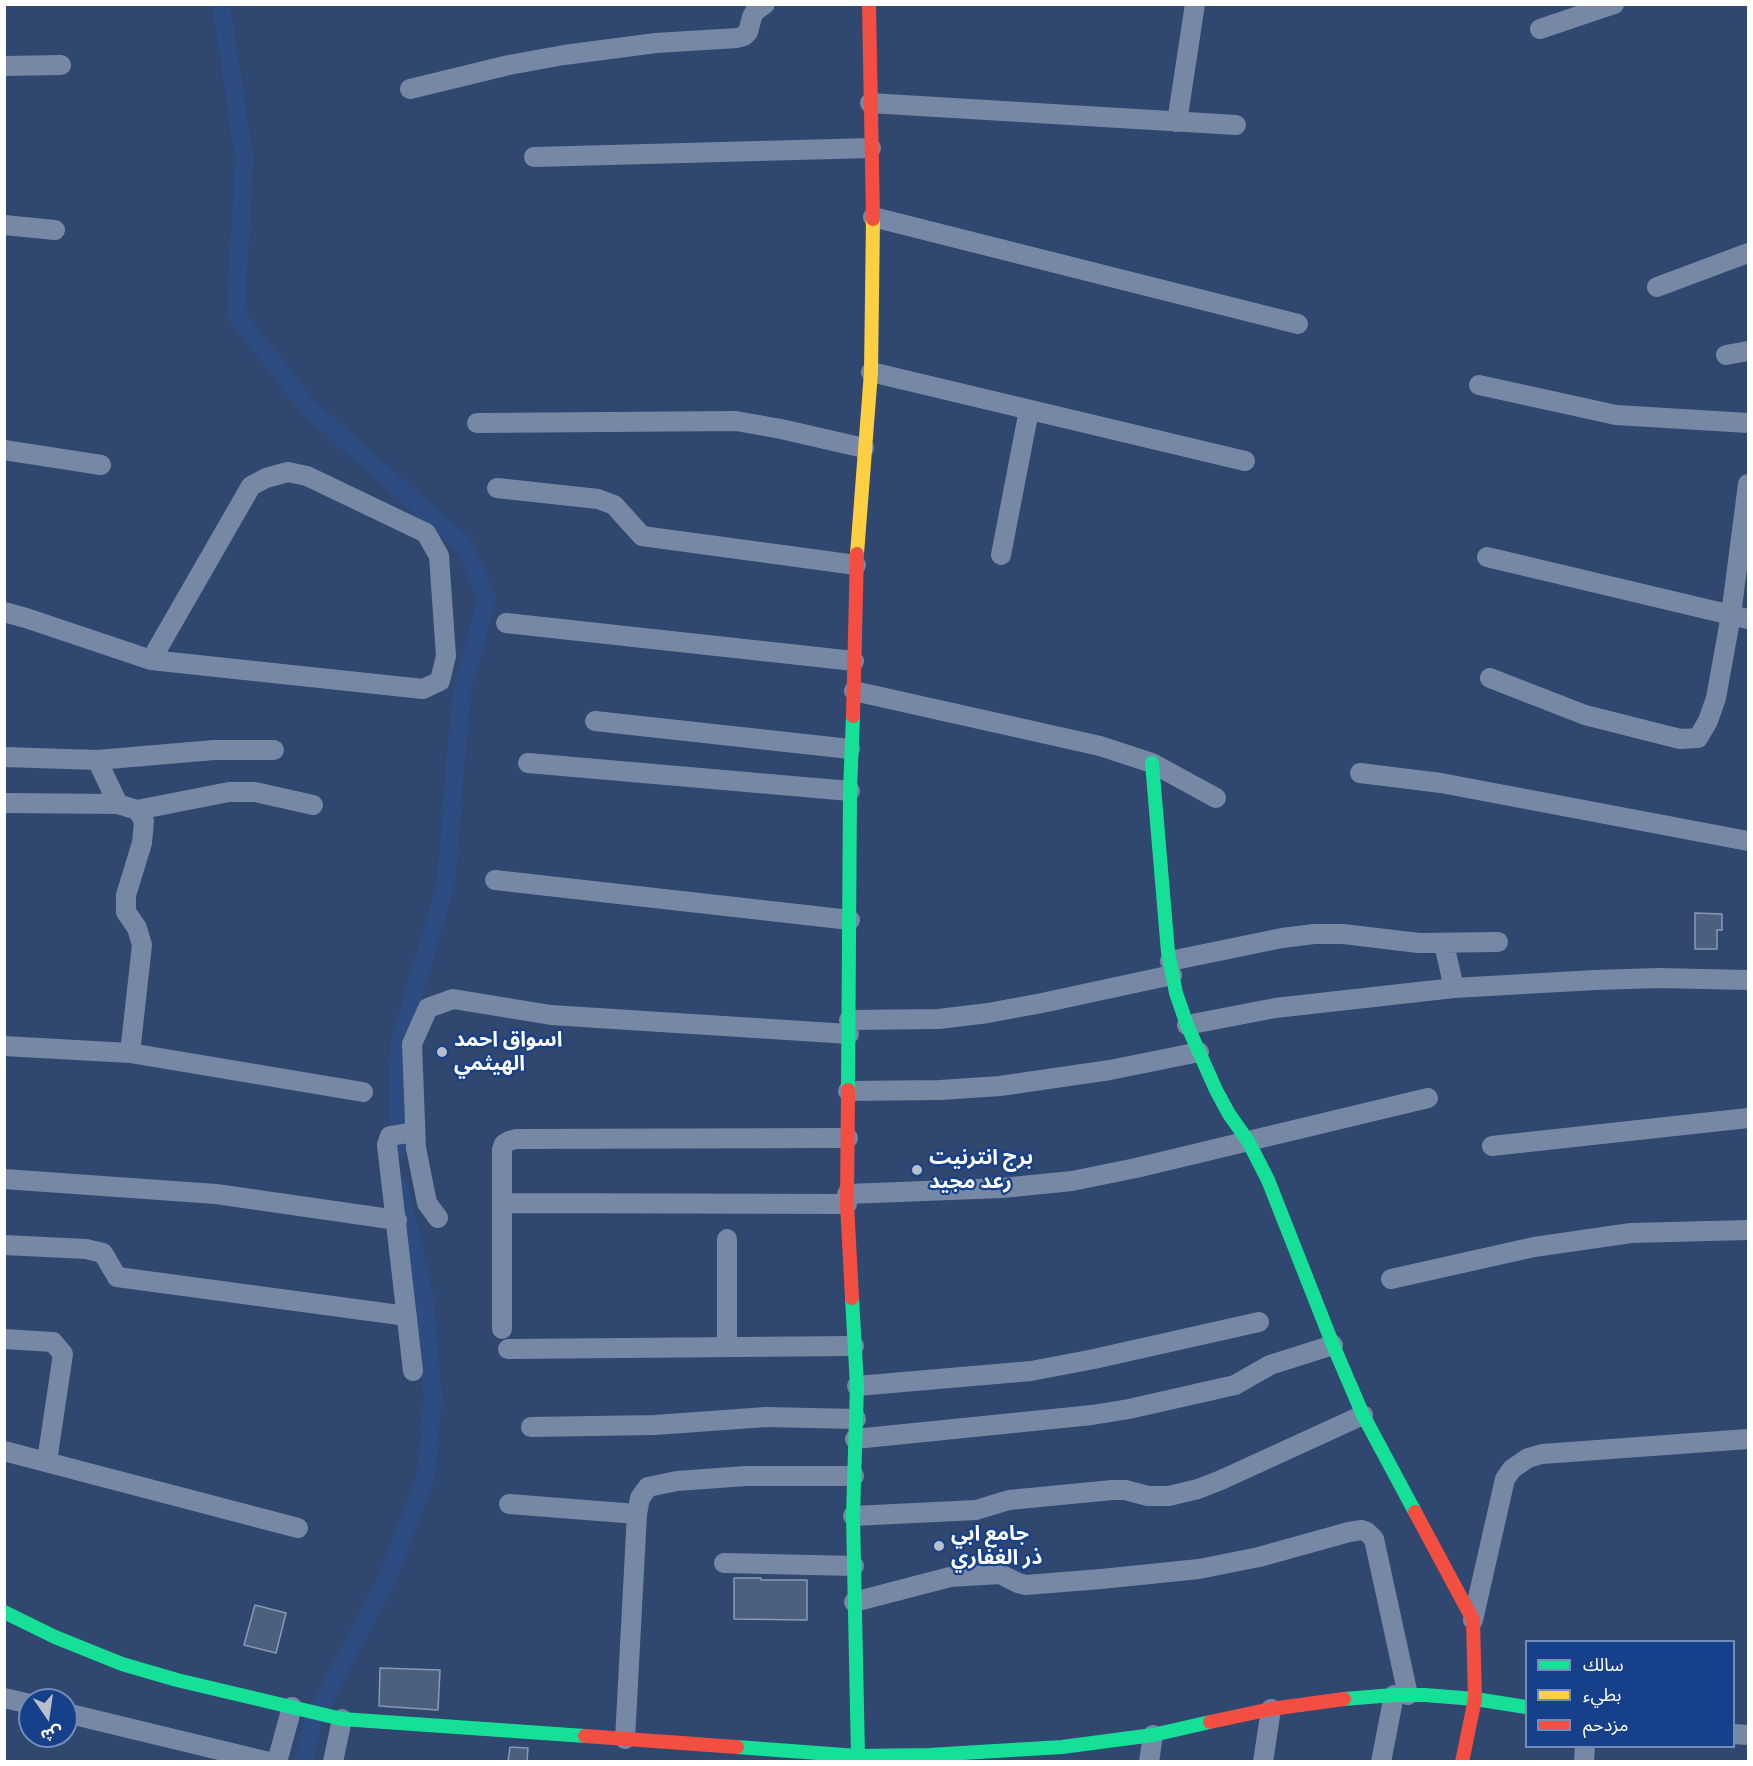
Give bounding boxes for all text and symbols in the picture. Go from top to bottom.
place label: اسواق احمد الهيثمي [454,1027,563,1077]
marker: اسواق احمد الهيثمي [435,1045,449,1059]
place label: برج انترنيت رعد مجيد [929,1145,1033,1195]
marker: برج انترنيت رعد مجيد [910,1163,924,1177]
place label: جامع ابي ذر الغفاري [951,1521,1042,1571]
marker: جامع ابي ذر الغفاري [932,1539,946,1553]
legend [1525,1640,1735,1748]
text: سالك [1583,1654,1624,1676]
text: بطيء [1583,1684,1621,1706]
north arrow [18,1688,78,1748]
text: مزدحم [1583,1714,1628,1736]
text: ش [39,1721,65,1746]

